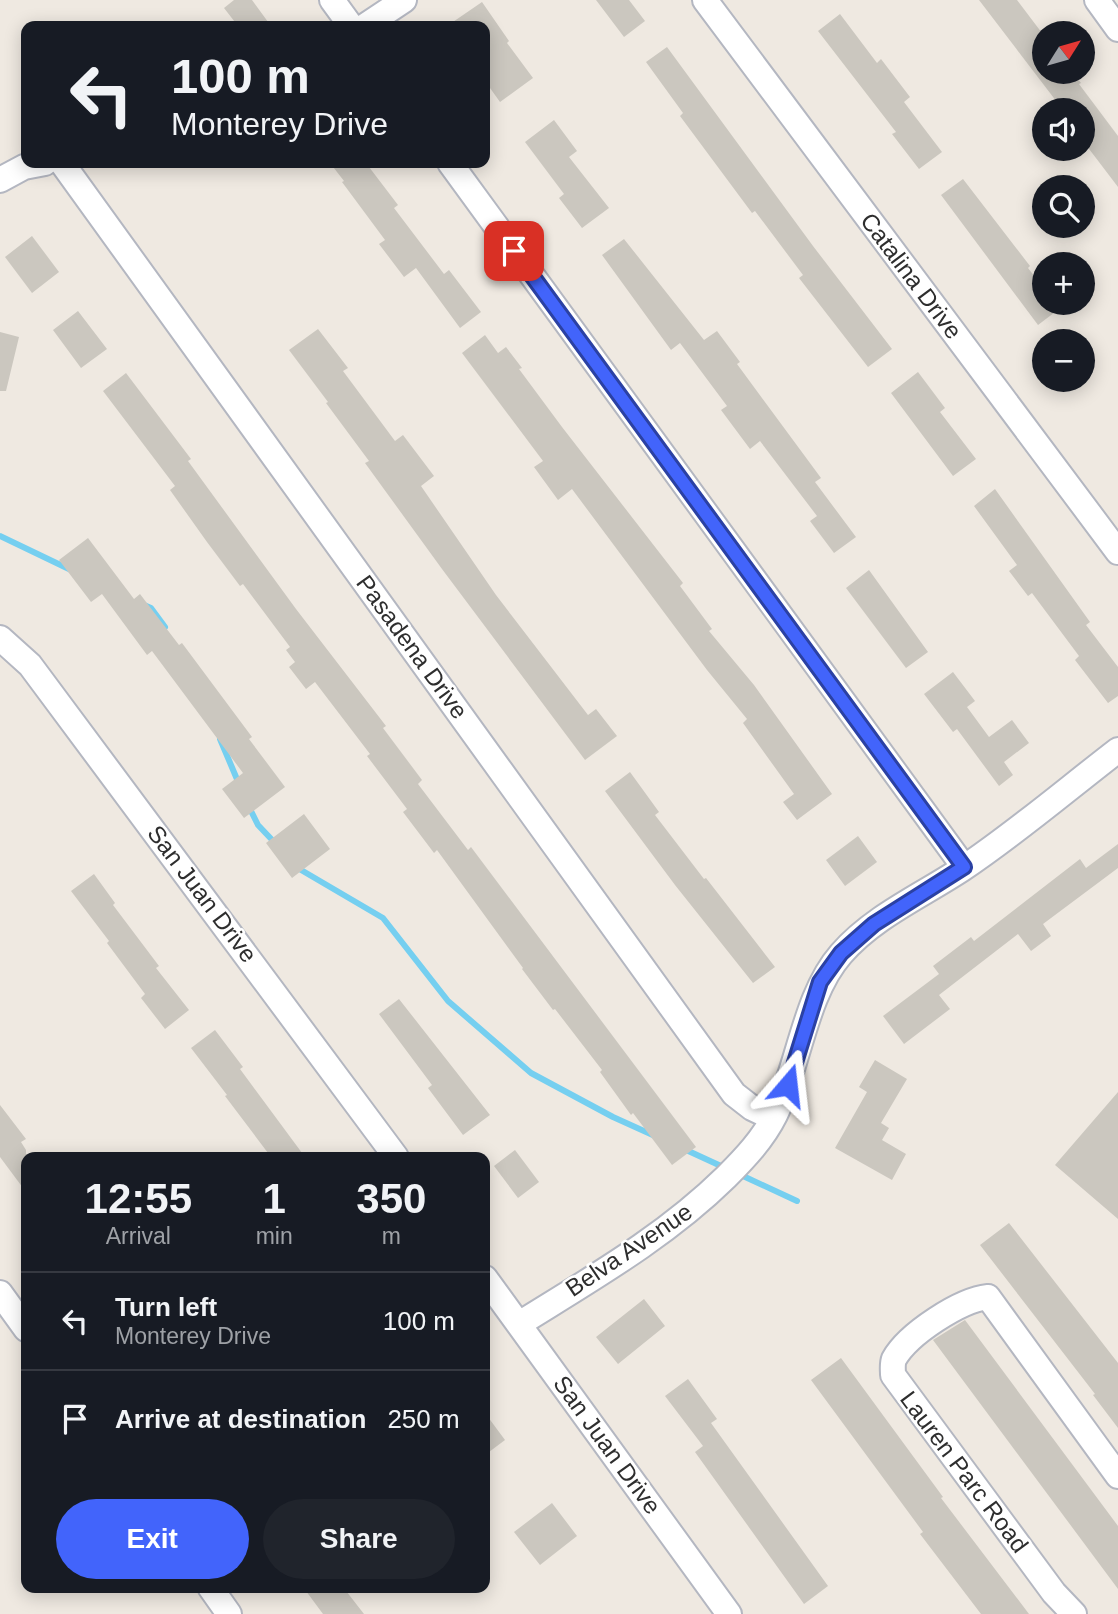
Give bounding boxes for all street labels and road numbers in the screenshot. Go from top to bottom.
street label: Catalina Drive [855,207,968,344]
street label: Pasadena Drive [351,570,474,724]
street label: San Juan Drive [142,820,263,967]
street label: Belva Avenue [561,1197,697,1302]
street label: San Juan Drive [548,1370,667,1519]
street label: Lauren Parc Road [895,1386,1034,1558]

